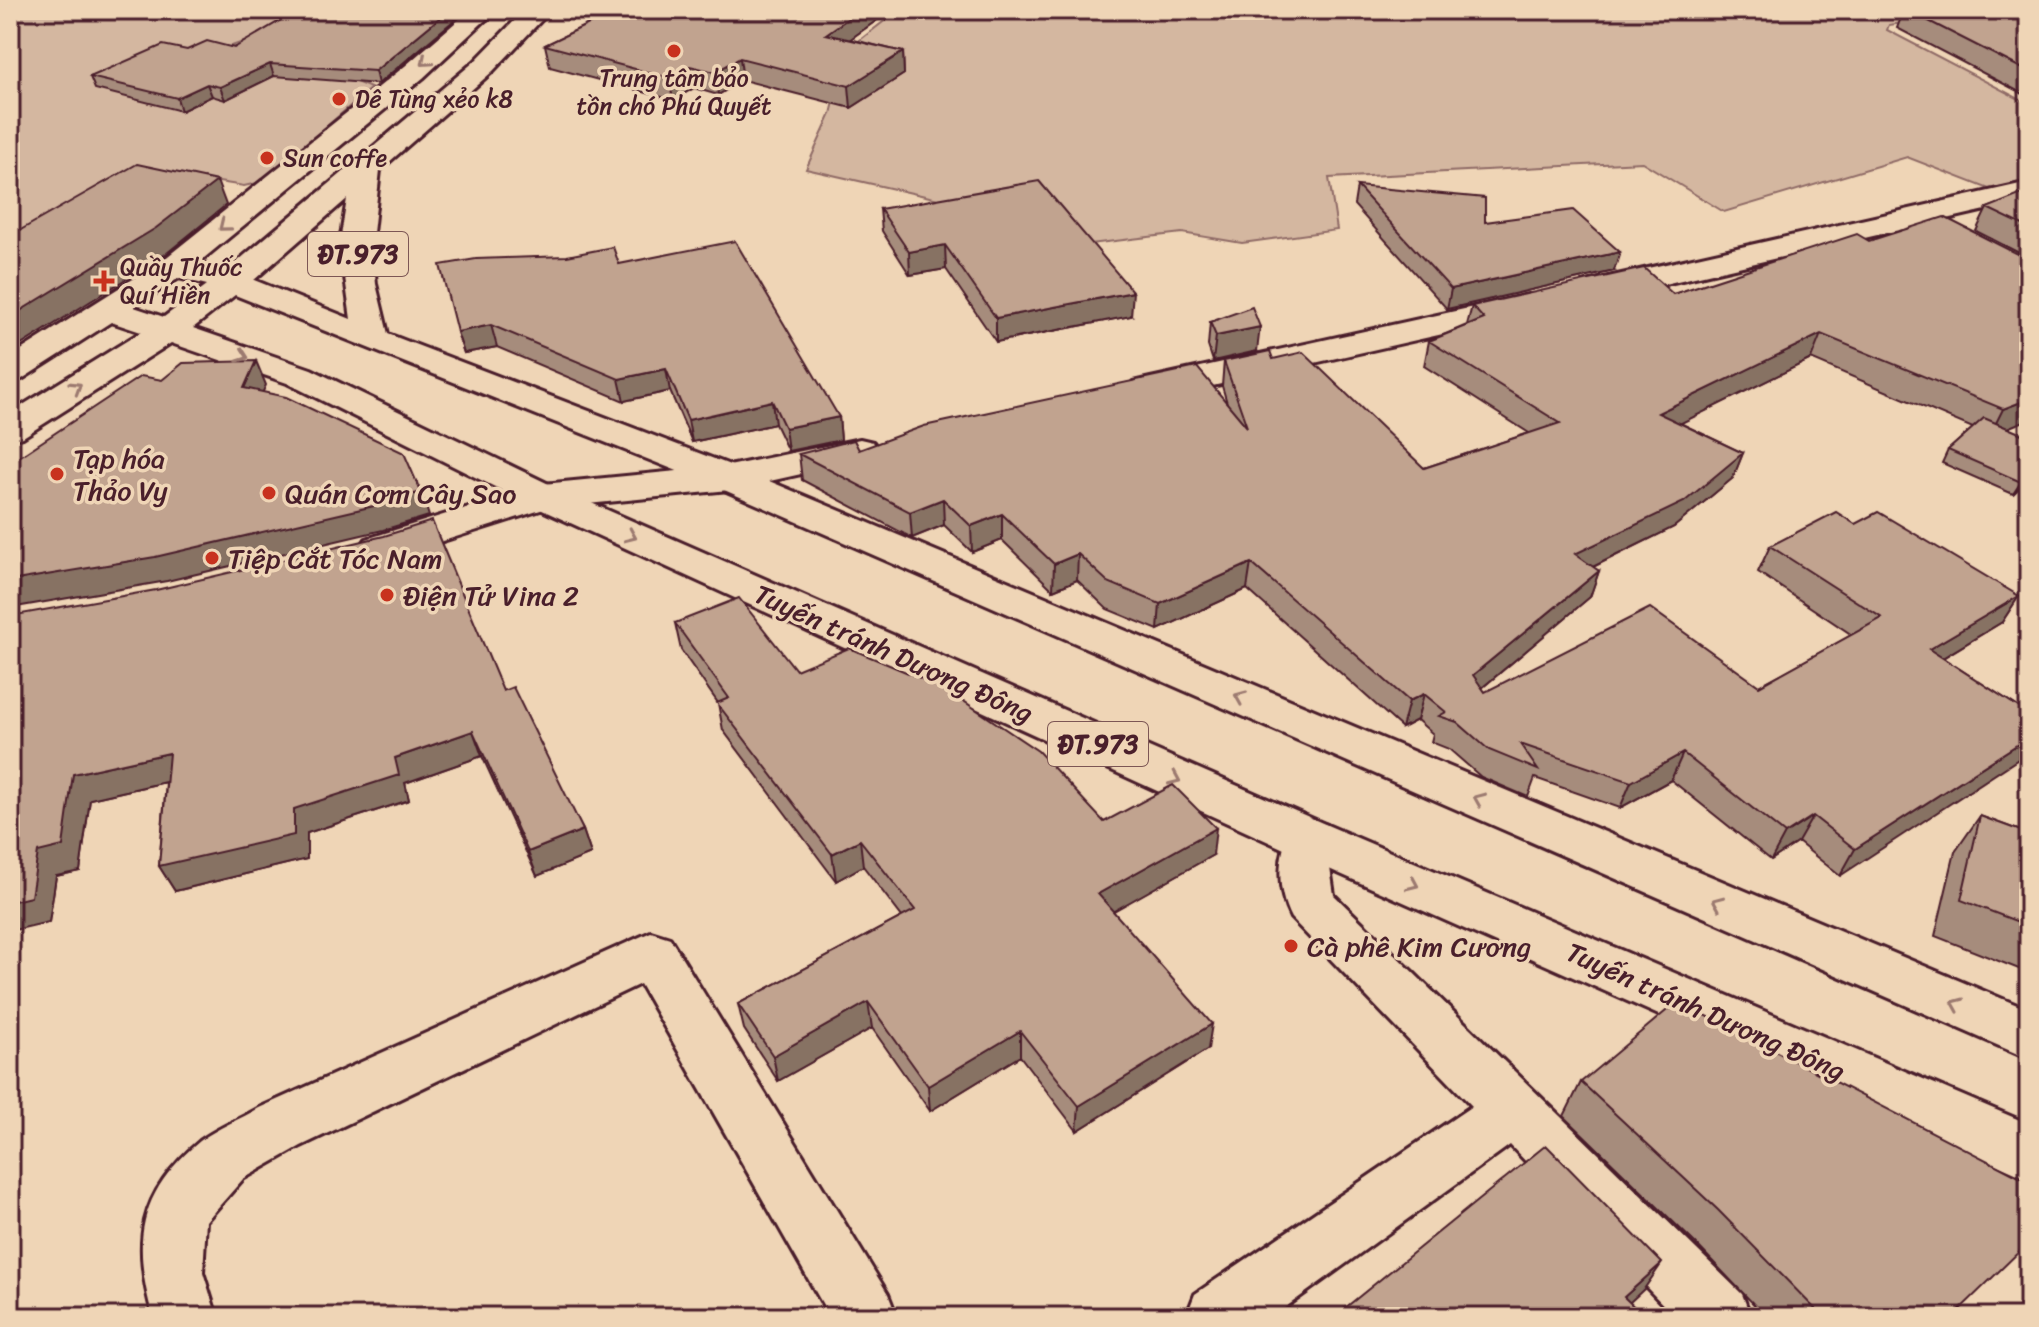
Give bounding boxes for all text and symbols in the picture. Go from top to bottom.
marker: Trung tâm bảo tồn chó Phú Quyết [665,42,683,60]
one-way arrow [420,52,435,66]
place label: Trung tâm bảo tồn chó Phú Quyết [577,57,771,127]
place label: Dê Tùng xẻo k8 [355,78,513,120]
marker: Dê Tùng xẻo k8 [330,90,348,108]
place label: Sun coffe [283,137,388,179]
marker: Sun coffe [258,149,276,167]
one-way arrow [219,216,234,231]
road number: ĐT.973 [308,232,408,276]
place label: Quầy Thuốc Quí Hiền [120,246,242,316]
marker: Quầy Thuốc Quí Hiền [95,272,113,290]
one-way arrow [235,346,249,363]
one-way arrow [67,382,82,397]
place label: Tạp hóa Thảo Vy [73,434,168,515]
marker: Tạp hóa Thảo Vy [48,465,66,483]
place label: Quán Cơm Cây Sao [285,469,517,518]
marker: Quán Cơm Cây Sao [260,484,278,502]
one-way arrow [623,526,637,542]
place label: Tiệp Cắt Tóc Nam [228,534,443,583]
marker: Tiệp Cắt Tóc Nam [203,549,221,567]
street label: Tuyến tránh Dương Đông [746,570,1042,737]
place label: Điện Tử Vina 2 [403,571,579,620]
marker: Điện Tử Vina 2 [378,586,396,604]
one-way arrow [1234,690,1249,706]
road number: ĐT.973 [1048,722,1148,766]
one-way arrow [1167,769,1182,785]
one-way arrow [1473,793,1487,809]
one-way arrow [1405,874,1419,890]
one-way arrow [1712,895,1726,911]
place label: Cà phê Kim Cương [1307,922,1531,971]
street label: Tuyến tránh Dương Đông [1558,928,1854,1095]
marker: Cà phê Kim Cương [1282,937,1300,955]
one-way arrow [1951,998,1965,1014]

